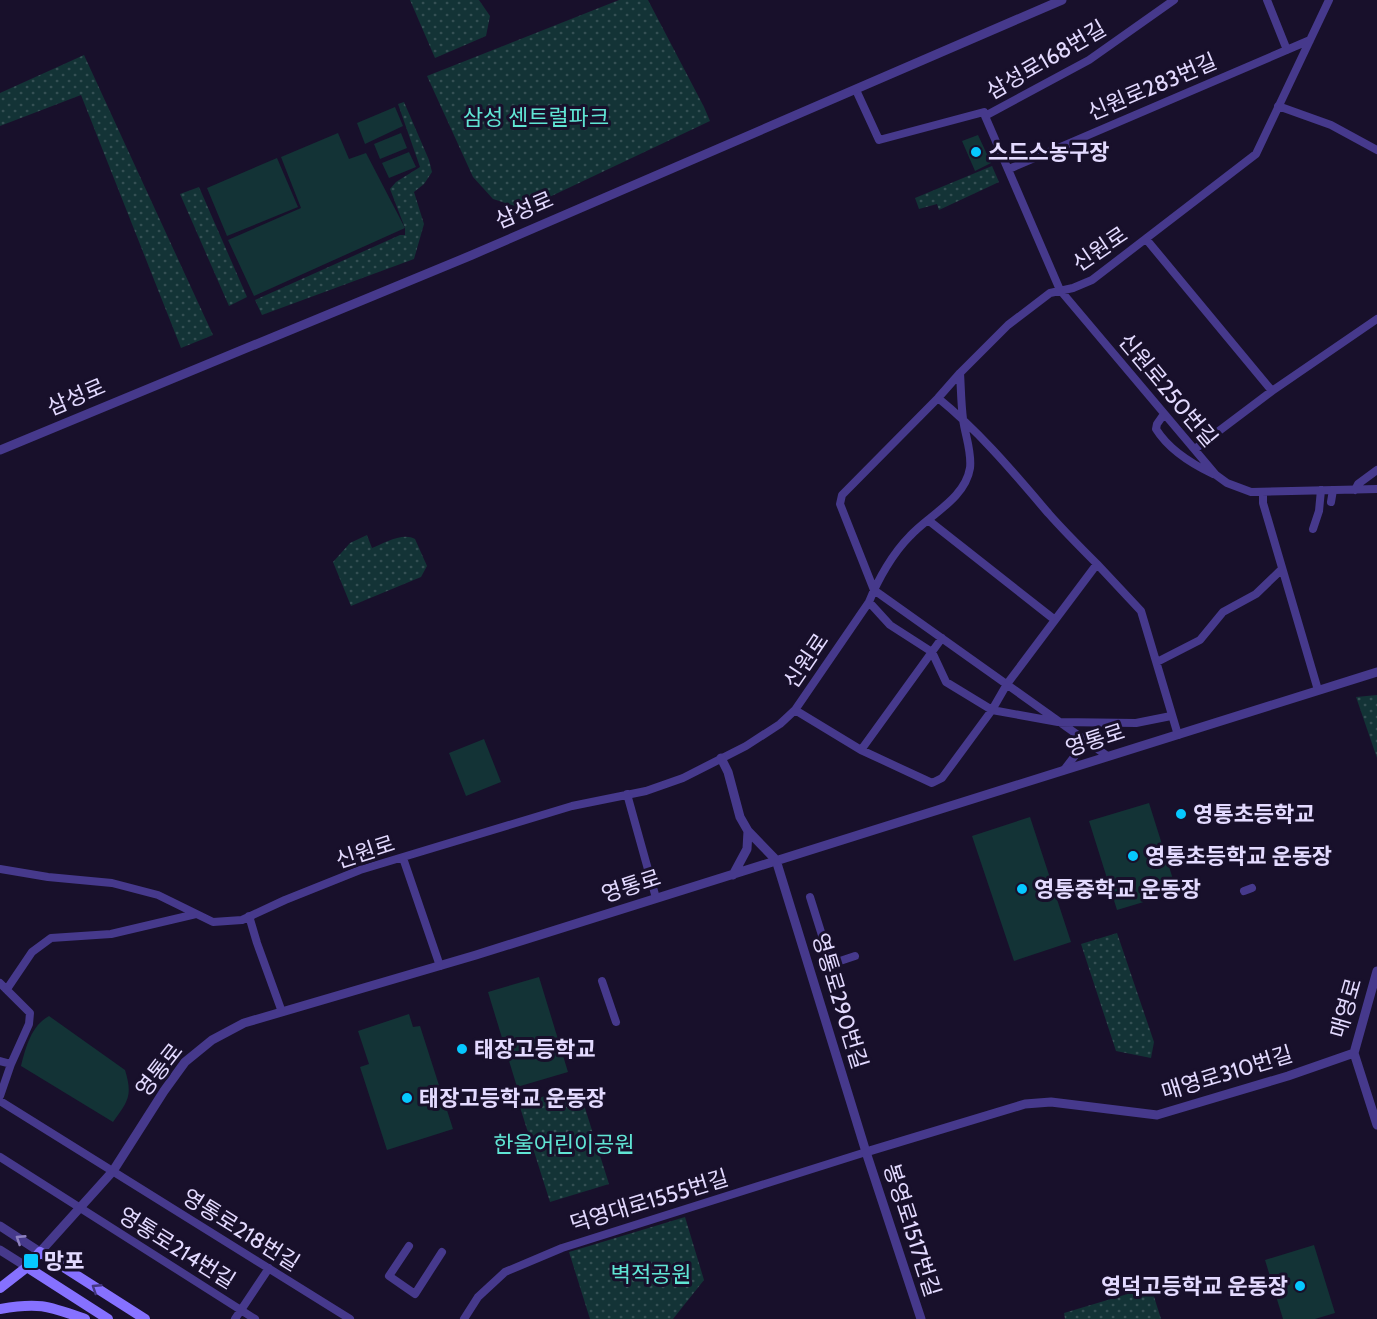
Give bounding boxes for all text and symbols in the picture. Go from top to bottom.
street label: 삼성로168번길 [981,15,1111,105]
street label: 신원로283번길 [1083,48,1221,126]
park label: 삼성 센트럴파크 [463,104,609,131]
place label: 스드스농구장 [988,139,1109,166]
marker: 스드스농구장 [969,145,983,159]
street label: 삼성로 [491,186,557,234]
street label: 신원로 [1067,221,1133,277]
street label: 신원로250번길 [1113,328,1223,452]
street label: 삼성로 [43,373,109,421]
street label: 신원로 [778,628,834,694]
street label: 영통로 [1062,718,1128,762]
place label: 영통초등학교 [1193,801,1314,828]
marker: 영통초등학교 [1174,807,1188,821]
street label: 신원로 [332,830,398,874]
place label: 영통초등학교 운동장 [1145,843,1332,870]
marker: 영통초등학교 운동장 [1126,849,1140,863]
street label: 영통로 [598,864,664,908]
place label: 영통중학교 운동장 [1034,876,1201,903]
marker: 영통중학교 운동장 [1015,882,1029,896]
street label: 영통로290번길 [807,930,873,1072]
street label: 매영로 [1325,975,1367,1041]
place label: 태장고등학교 [474,1036,595,1063]
street label: 영통로 [130,1038,188,1102]
street label: 매영로310번길 [1158,1040,1296,1106]
marker: 태장고등학교 [455,1042,469,1056]
place label: 태장고등학교 운동장 [419,1085,606,1112]
marker: 태장고등학교 운동장 [400,1091,414,1105]
park label: 한울어린이공원 [493,1131,635,1158]
street label: 봉영로1517번길 [878,1160,946,1300]
street label: 덕영대로1555번길 [566,1164,732,1238]
street label: 영통로218번길 [177,1183,305,1277]
street label: 영통로214번길 [114,1201,240,1295]
one-way arrow [16,1235,27,1246]
place label: 망포 [44,1248,84,1275]
marker: 망포 [22,1252,40,1270]
park label: 벽적공원 [611,1261,691,1288]
place label: 영덕고등학교 운동장 [1101,1273,1288,1300]
marker: 영덕고등학교 운동장 [1293,1279,1307,1293]
one-way arrow [91,1284,102,1295]

